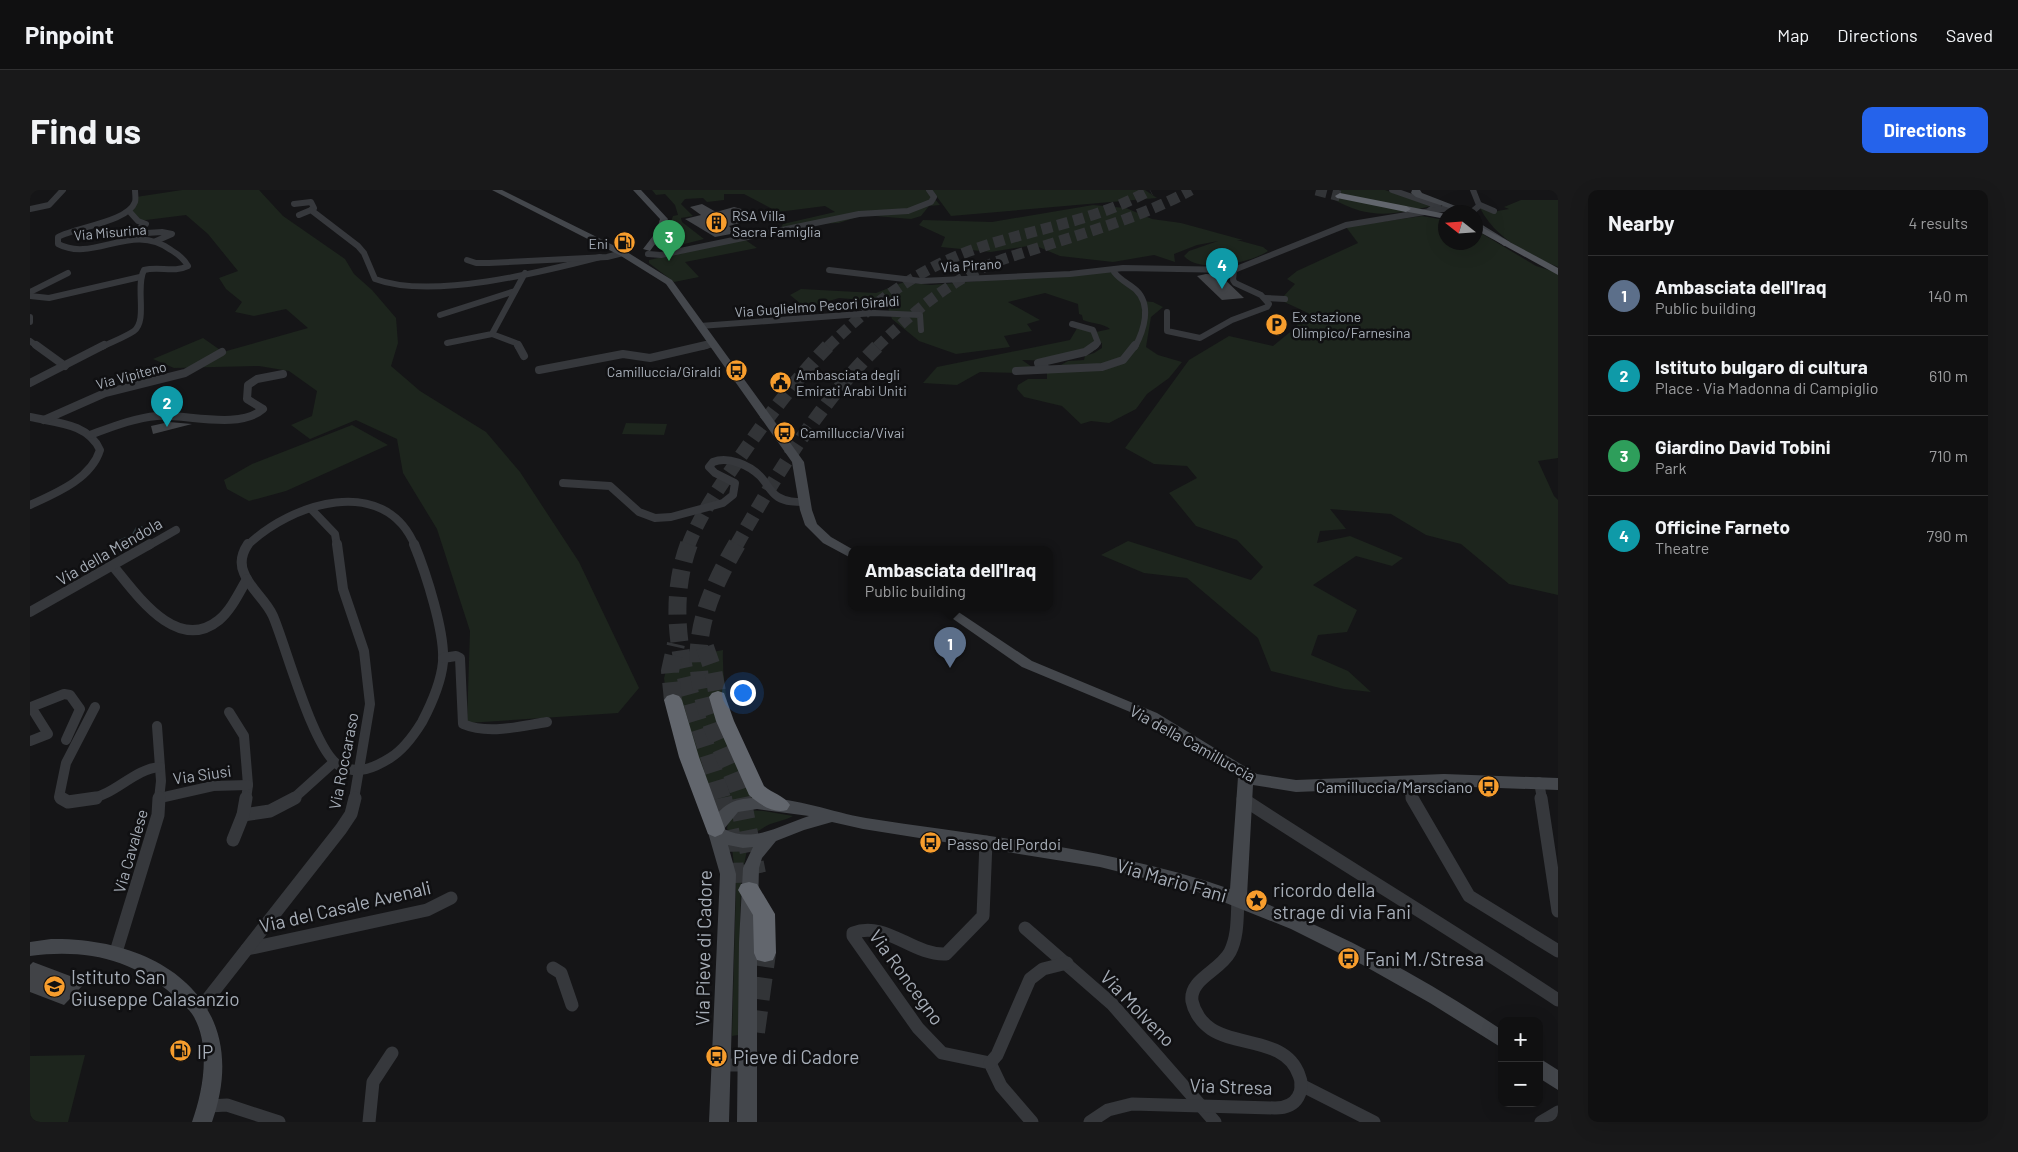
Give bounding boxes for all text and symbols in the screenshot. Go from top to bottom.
text: Pinpoint [25,20,114,49]
text: Map [1777,24,1809,46]
text: Directions [1837,24,1918,46]
text: Saved [1946,24,1993,46]
button: Directions [1862,107,1988,153]
text: Find us [30,109,141,151]
north arrow [1438,205,1483,250]
place label: RSA Villa Sacra Famiglia [732,207,821,240]
text: Nearby [1608,210,1674,235]
building icon: RSA Villa Sacra Famiglia [704,211,728,235]
text: 4 results [1908,213,1968,232]
street label: Via Misurina [73,220,147,244]
pin: 3 [653,220,685,261]
fuel station icon: Eni [612,231,636,255]
place label: Eni [588,235,608,252]
pin: 4 [1206,248,1238,289]
street label: Via Pirano [940,254,1002,276]
text: Ambasciata dell'Iraq [1655,275,1826,298]
text: 1 [1621,286,1627,305]
text: 140 m [1928,286,1968,305]
street label: Via Guglielmo Pecori Giraldi [734,292,900,320]
text: Public building [1655,298,1756,317]
place label: Ex stazione Olimpico/Farnesina [1292,308,1410,341]
parking icon: Ex stazione Olimpico/Farnesina [1264,312,1288,336]
text: Istituto bulgaro di cultura [1655,355,1868,378]
street label: Via Vipiteno [94,357,168,393]
bus stop icon: Camilluccia/Giraldi [725,359,749,383]
place label: Camilluccia/Giraldi [607,363,721,380]
place label: Ambasciata degli Emirati Arabi Uniti [796,366,907,399]
text: 2 [1620,366,1628,385]
text: 610 m [1929,366,1968,385]
public building icon: Ambasciata degli Emirati Arabi Uniti [768,370,792,394]
text: Place · Via Madonna di Campiglio [1655,378,1878,397]
pin: 2 [151,386,183,427]
bus stop icon: Camilluccia/Vivai [772,420,796,444]
place label: Camilluccia/Vivai [800,424,905,441]
text: Giardino David Tobini [1655,435,1831,458]
text: 3 [1620,446,1628,465]
text: 710 m [1929,446,1968,465]
text: Park [1655,458,1686,477]
street label: Via della Mendola [53,513,165,589]
text: Officine Farneto [1655,515,1790,538]
text: 4 [1619,526,1629,545]
text: 790 m [1927,526,1968,545]
text: Theatre [1655,538,1709,557]
popup [848,546,1053,611]
text: Ambasciata dell'Iraq [865,558,1036,581]
text: Public building [865,581,966,600]
pin: 1 [934,627,966,668]
your location [730,680,756,706]
street label: Via della Camilluccia [1127,701,1259,785]
street label: Via Roccaraso [324,711,362,811]
street label: Via Siusi [172,761,232,787]
bus stop icon: Camilluccia/Marsciano [1477,774,1501,798]
place label: Camilluccia/Marsciano [1316,777,1473,796]
street label: Via Cavalese [109,807,151,895]
bus stop icon: Passo del Pordoi [919,831,943,855]
place label: Passo del Pordoi [947,834,1061,853]
street label: Via Mario Fani [1114,853,1230,907]
street label: Via Pieve di Cadore [690,870,716,1026]
street label: Via del Casale Avenali [257,875,433,937]
place label: ricordo della strage di via Fani [1273,878,1411,923]
place icon: ricordo della strage di via Fani [1245,888,1269,912]
street label: Via Roncegno [865,925,949,1029]
bus stop icon: Fani M./Stresa [1337,946,1361,970]
place label: Fani M./Stresa [1365,947,1484,970]
place label: Istituto San Giuseppe Calasanzio [71,965,240,1010]
street label: Via Molveno [1096,965,1180,1051]
school or university icon: Istituto San Giuseppe Calasanzio [43,975,67,999]
map controls [1498,1017,1543,1107]
button: + [1498,1017,1543,1062]
fuel station icon: IP [169,1039,193,1063]
place label: IP [197,1040,213,1063]
bus stop icon: Pieve di Cadore [705,1044,729,1068]
place label: Pieve di Cadore [733,1045,859,1068]
button: − [1498,1062,1543,1107]
street label: Via Stresa [1189,1073,1273,1099]

